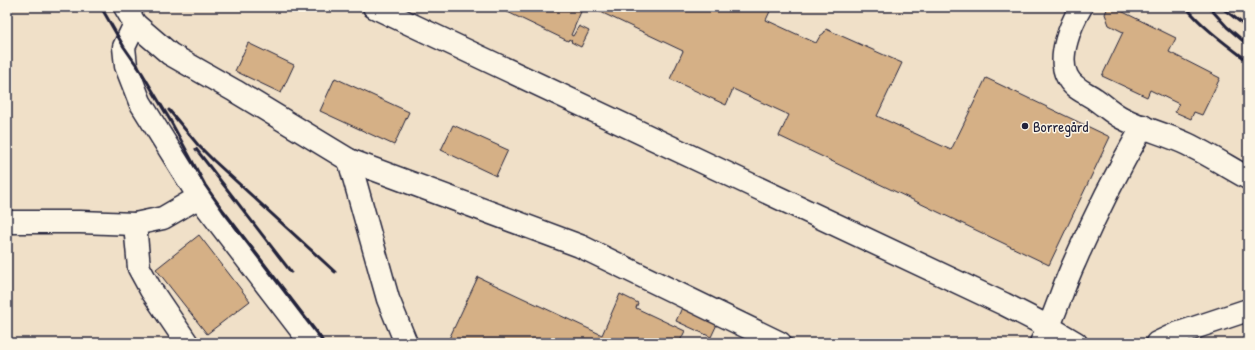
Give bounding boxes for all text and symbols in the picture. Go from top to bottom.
place label: Borregård [1033,116,1089,137]
marker: Borregård [1020,121,1030,131]

